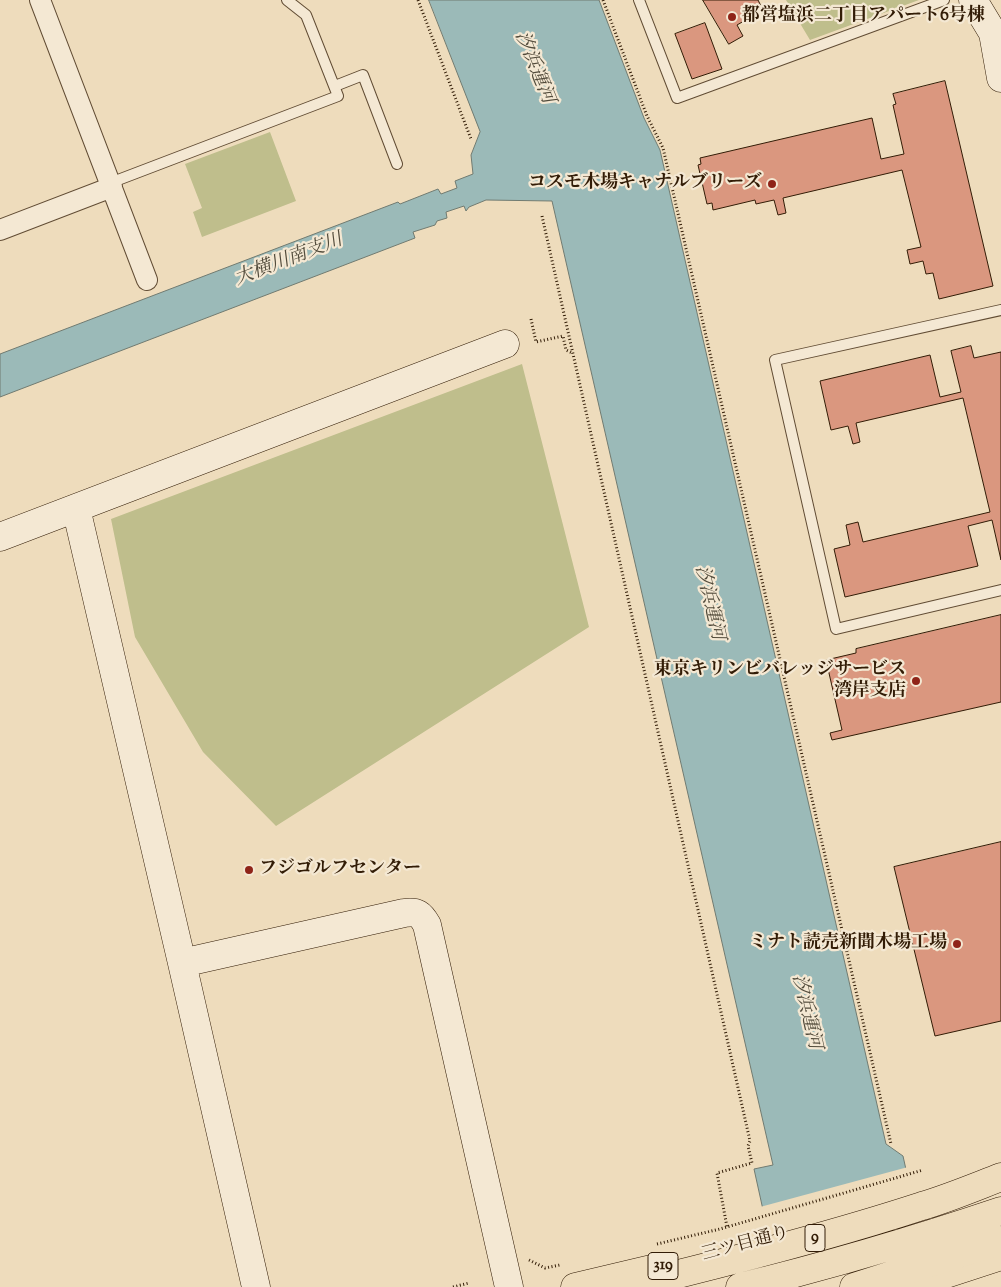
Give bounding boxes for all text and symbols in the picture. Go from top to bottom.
place label: 都営塩浜二丁目アパート6号棟 [742,6,985,28]
marker: 都営塩浜二丁目アパート6号棟 [726,11,738,23]
water label: 汐浜運河 [508,28,558,108]
place label: コスモ木場キャナルブリーズ [528,173,762,195]
marker: コスモ木場キャナルブリーズ [766,178,778,190]
water label: 大横川南支川 [232,230,346,292]
water label: 汐浜運河 [688,563,728,643]
place label: 東京キリンビバレッジサービス 湾岸支店 [654,660,906,702]
marker: 東京キリンビバレッジサービス 湾岸支店 [910,675,922,687]
place label: フジゴルフセンター [259,859,421,881]
marker: フジゴルフセンター [243,864,255,876]
place label: ミナト読売新聞木場工場 [749,933,947,955]
marker: ミナト読売新聞木場工場 [951,938,963,950]
water label: 汐浜運河 [785,972,825,1052]
street label: 三ツ目通り [700,1223,792,1267]
road number: 9 [805,1224,825,1252]
road number: 319 [648,1252,678,1280]

